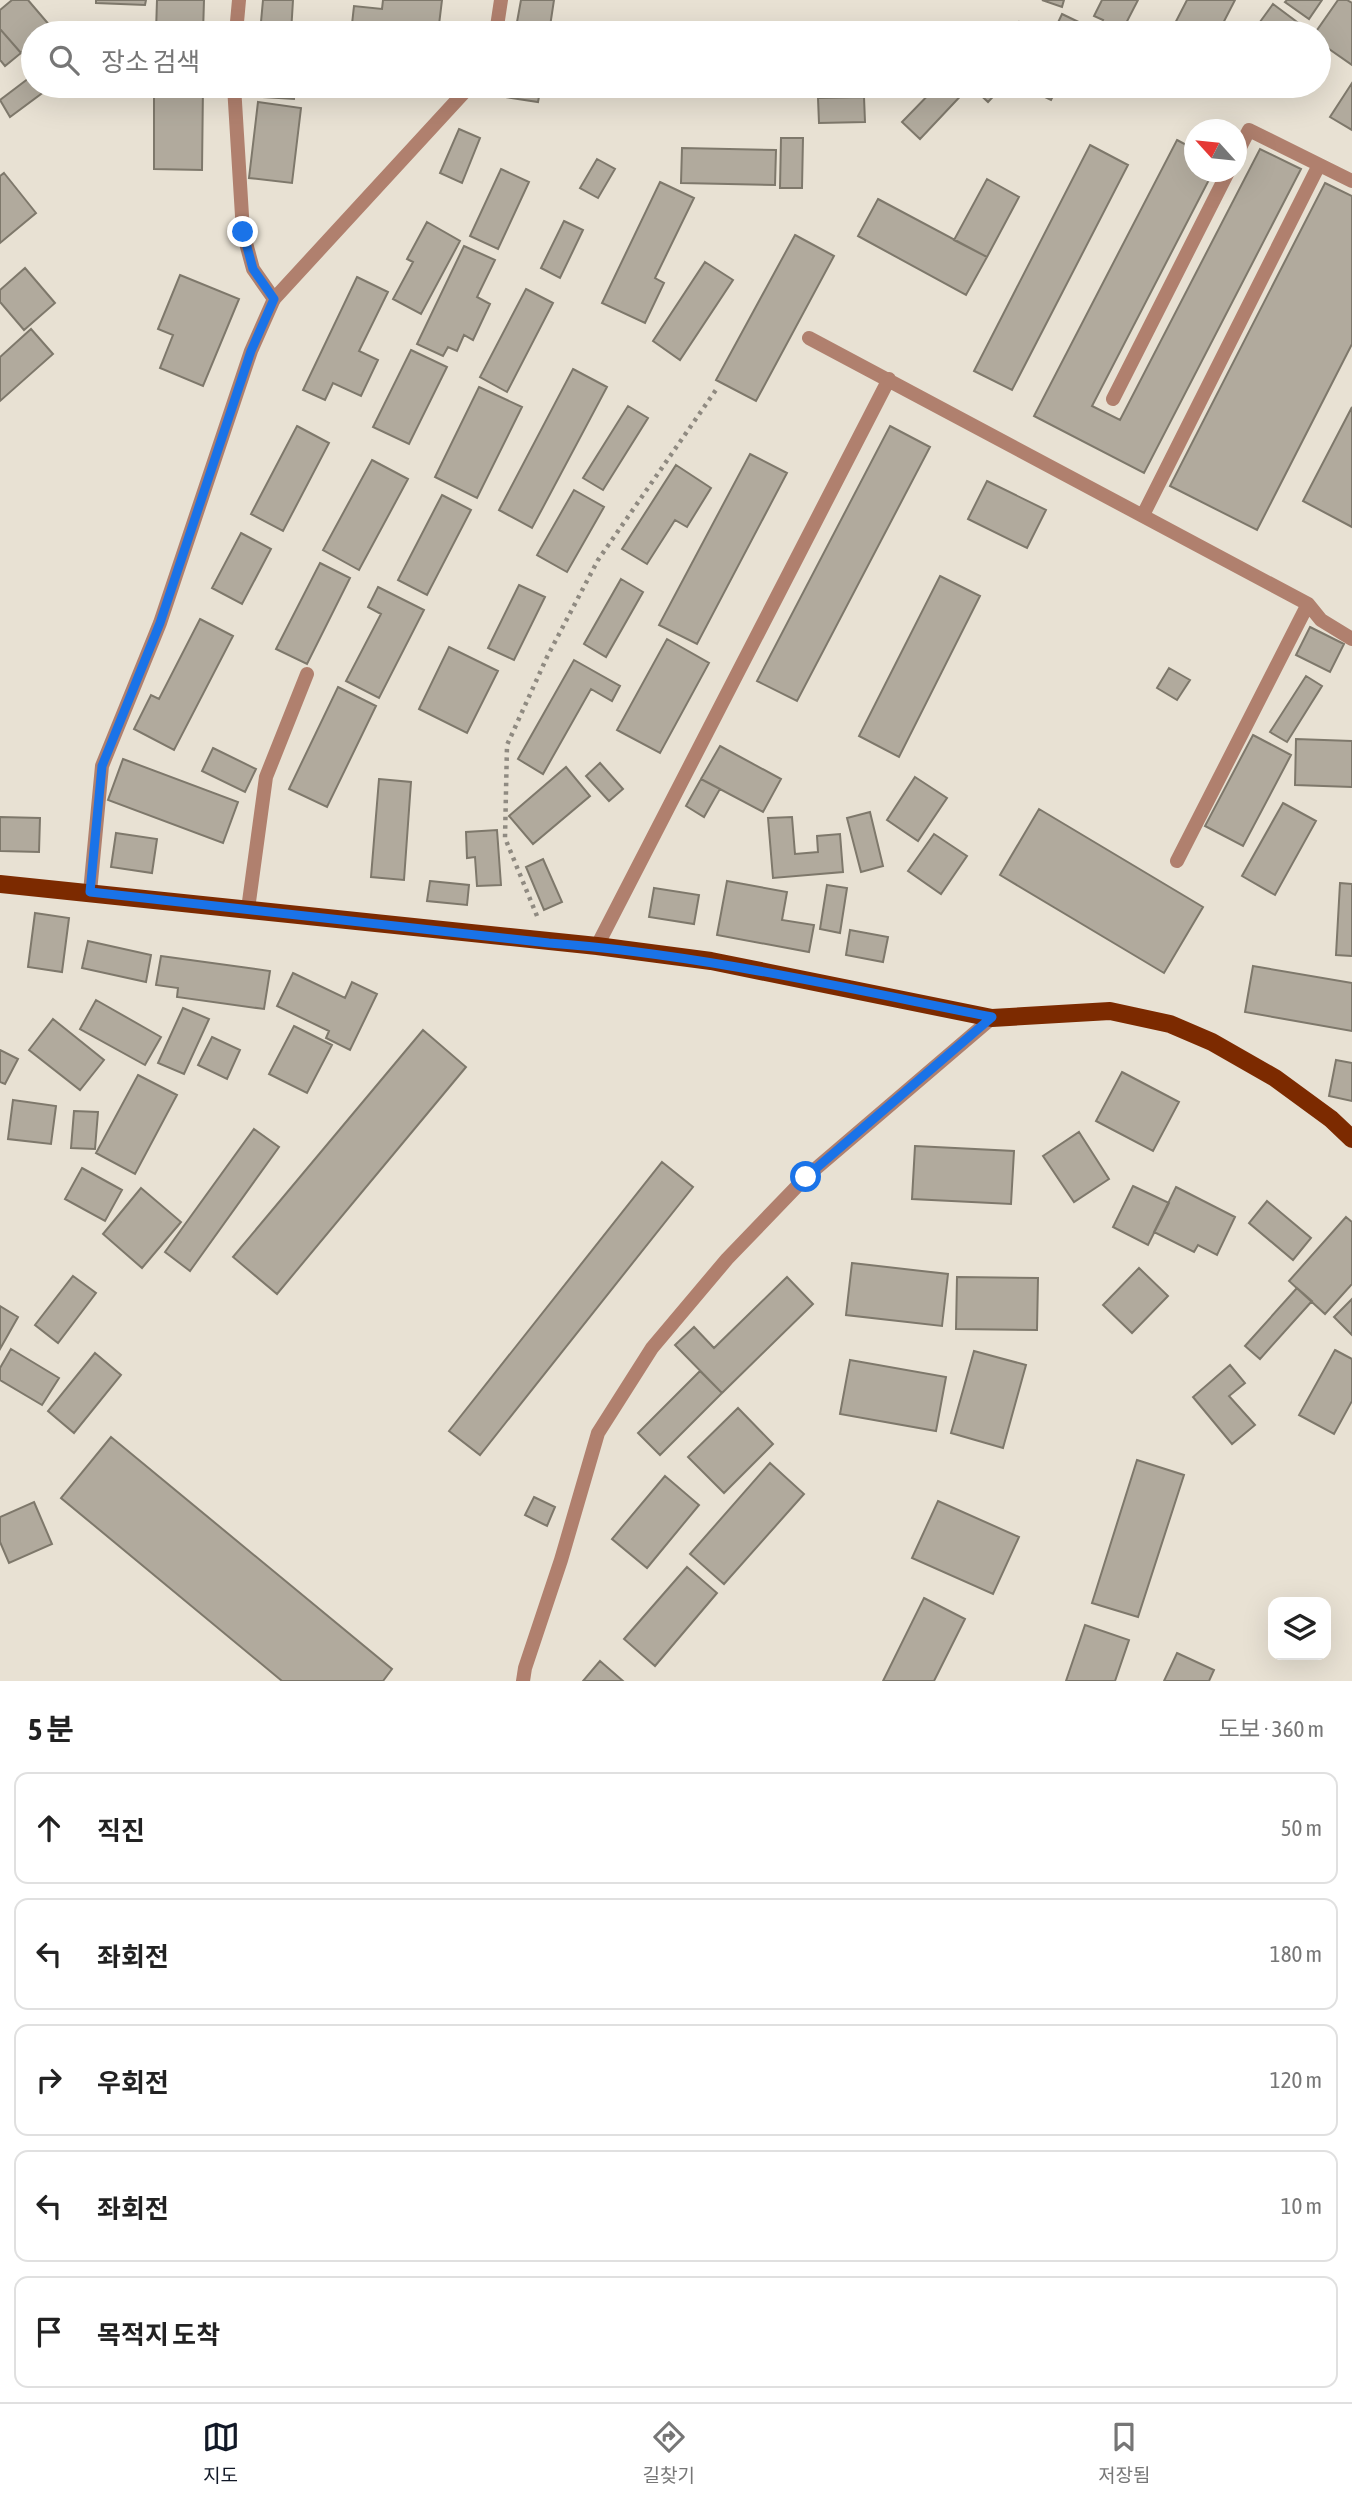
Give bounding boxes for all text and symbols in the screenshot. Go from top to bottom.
search box [21,21,1331,98]
icon: search [45,41,83,79]
text: 장소 검색 [101,47,200,77]
north arrow [1184,119,1247,182]
route end [227,216,258,247]
route start [790,1161,821,1192]
map controls [1268,1597,1331,1660]
button: layers [1268,1597,1331,1660]
text: 5 분 [28,1712,74,1746]
text: 도보 · 360 m [1218,1716,1324,1742]
icon: ahead [30,1809,68,1847]
text: 50 m [1281,1815,1322,1841]
text: 직진 [97,1816,145,1846]
icon: left [30,1935,68,1973]
text: 180 m [1270,1941,1322,1967]
text: 좌회전 [97,1942,169,1972]
icon: right [30,2061,68,2099]
text: 120 m [1270,2067,1322,2093]
text: 우회전 [97,2068,169,2098]
icon: left [30,2187,68,2225]
text: 10 m [1281,2193,1322,2219]
text: 좌회전 [97,2194,169,2224]
icon: arrive [30,2313,68,2351]
text: 목적지 도착 [97,2320,220,2350]
tab: 지도 [202,2418,240,2487]
tab: 길찾기 [643,2418,695,2487]
tab: 저장됨 [1098,2418,1150,2487]

